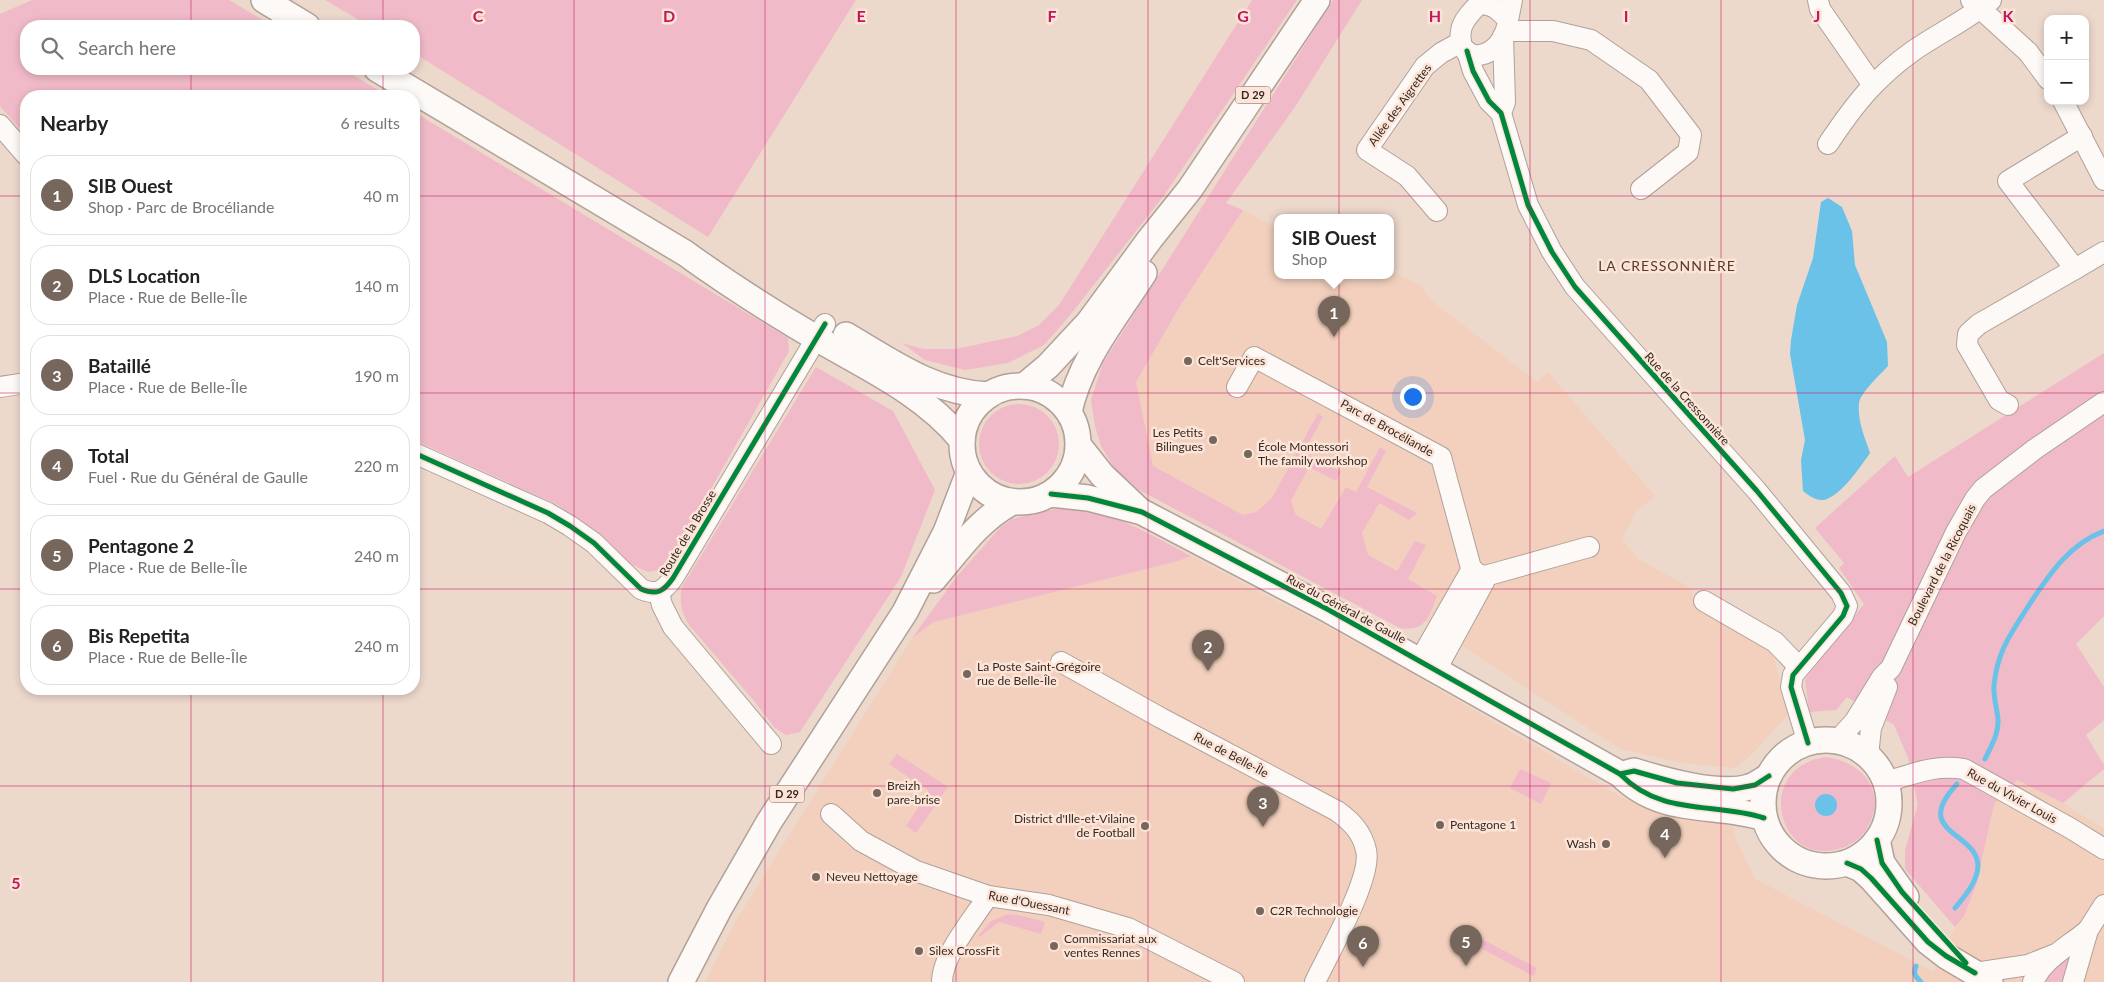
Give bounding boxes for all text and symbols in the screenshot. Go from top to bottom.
text: C [473,6,484,25]
text: D [663,6,675,25]
text: E [856,6,866,25]
text: F [1047,6,1057,25]
text: G [1237,6,1249,25]
text: H [1429,6,1441,25]
text: I [1624,6,1628,25]
text: J [1814,6,1820,25]
text: K [2003,6,2015,25]
map controls [2044,15,2089,105]
button: + [2044,15,2089,60]
search box [20,20,420,75]
icon: search [38,34,66,62]
text: Search here [78,36,176,59]
button: − [2044,60,2089,105]
street label: Allée des Aigrettes [1365,61,1434,149]
road number: D 29 [1236,86,1270,104]
text: Nearby [40,110,108,135]
text: 6 results [340,113,400,132]
text: SIB Ouest [88,174,173,197]
text: 1 [52,186,62,205]
text: 40 m [363,186,399,205]
text: Shop · Parc de Brocéliande [88,197,275,216]
popup [1274,214,1394,279]
text: SIB Ouest [1292,226,1376,249]
text: Shop [1292,249,1327,268]
district label: LA CRESSONNIÈRE [1598,257,1736,274]
text: DLS Location [88,264,200,287]
text: 2 [52,276,62,295]
text: 140 m [354,276,399,295]
text: Place · Rue de Belle-Île [88,287,247,306]
pin: 1 [1318,296,1350,337]
street label: Rue de la Cressonnière [1642,349,1733,448]
place label: Celt'Services [1198,353,1265,368]
text: Bataillé [88,354,151,377]
marker: Celt'Services [1182,355,1194,367]
text: 3 [52,366,62,385]
text: 190 m [354,366,399,385]
text: Place · Rue de Belle-Île [88,377,247,396]
your location [1400,384,1426,410]
street label: Parc de Brocéliande [1338,396,1436,459]
place label: Les Petits Bilingues [1153,425,1203,454]
marker: Les Petits Bilingues [1207,434,1219,446]
place label: École Montessori The family workshop [1258,439,1368,468]
text: Total [88,444,129,467]
marker: École Montessori The family workshop [1242,448,1254,460]
text: 4 [52,456,62,475]
text: 220 m [354,456,399,475]
text: Fuel · Rue du Général de Gaulle [88,467,308,486]
street label: Route de la Brosse [656,487,719,578]
street label: Boulevard de la Ricoquais [1904,502,1979,628]
text: Pentagone 2 [88,534,194,557]
text: 5 [52,546,62,565]
text: 240 m [354,546,399,565]
text: Place · Rue de Belle-Île [88,557,247,576]
street label: Rue du Général de Gaulle [1284,571,1409,647]
text: Bis Repetita [88,624,190,647]
pin: 2 [1192,630,1224,671]
text: 6 [52,636,62,655]
text: 240 m [354,636,399,655]
text: Place · Rue de Belle-Île [88,647,247,666]
place label: La Poste Saint-Grégoire rue de Belle-Île [977,659,1101,688]
marker: La Poste Saint-Grégoire rue de Belle-Île [961,668,973,680]
street label: Rue de Belle-Île [1191,729,1271,781]
street label: Rue du Vivier Louis [1965,765,2060,826]
place label: Breizh pare-brise [887,778,940,807]
road number: D 29 [770,786,804,802]
pin: 3 [1247,786,1279,827]
marker: Breizh pare-brise [871,787,883,799]
place label: District d'Ille-et-Vilaine de Football [1014,811,1135,840]
place label: Pentagone 1 [1450,817,1516,832]
pin: 4 [1649,817,1681,858]
marker: Pentagone 1 [1434,819,1446,831]
marker: District d'Ille-et-Vilaine de Football [1139,820,1151,832]
place label: Wash [1566,836,1596,851]
marker: Wash [1600,838,1612,850]
place label: Neveu Nettoyage [826,869,918,884]
marker: Neveu Nettoyage [810,871,822,883]
text: 5 [11,873,21,892]
street label: Rue d'Ouessant [987,887,1072,918]
place label: C2R Technologie [1270,903,1358,918]
marker: C2R Technologie [1254,905,1266,917]
pin: 5 [1450,925,1482,966]
pin: 6 [1347,926,1379,967]
place label: Commissariat aux ventes Rennes [1064,931,1157,960]
marker: Commissariat aux ventes Rennes [1048,940,1060,952]
place label: Silex CrossFit [929,943,1000,958]
marker: Silex CrossFit [913,945,925,957]

